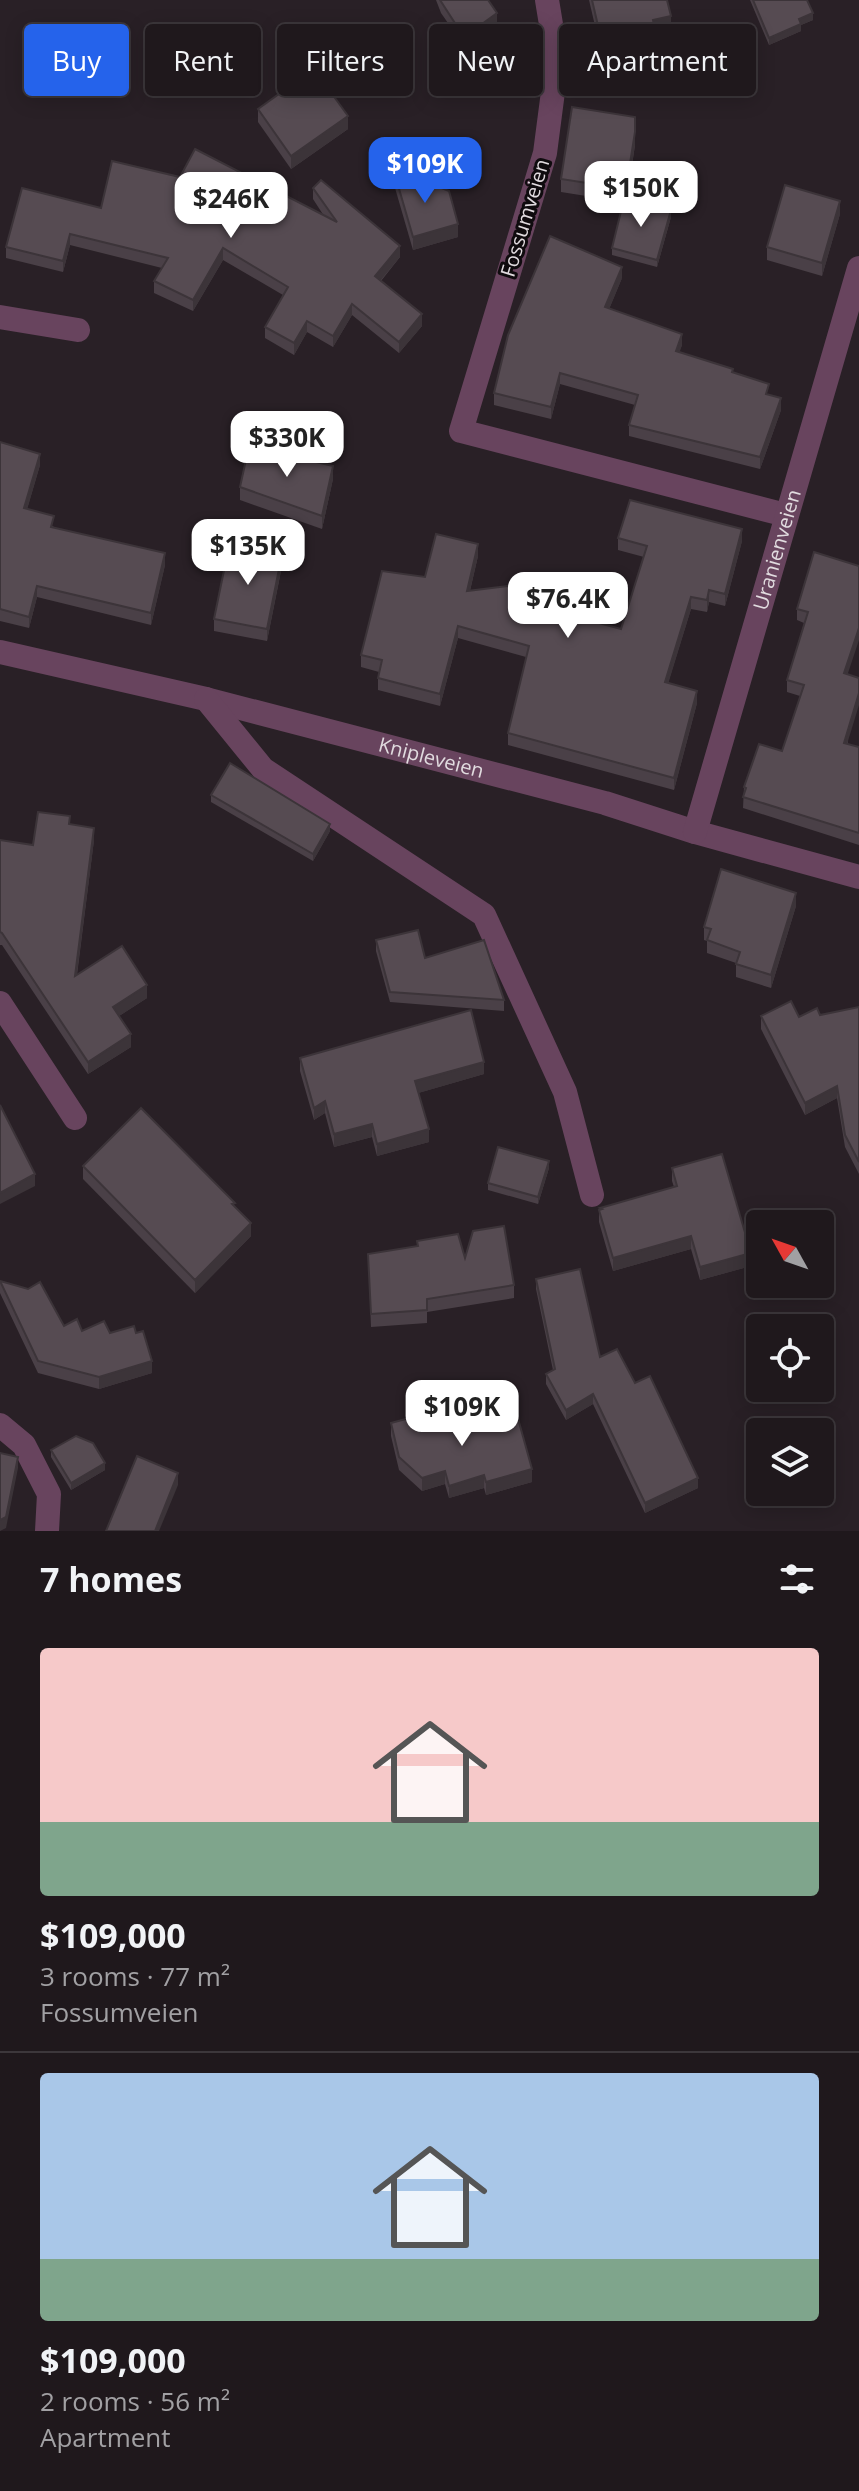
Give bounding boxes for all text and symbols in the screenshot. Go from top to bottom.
chip: Buy [24,24,129,96]
chip: Rent [145,24,261,96]
chip: Filters [277,24,413,96]
chip: New [429,24,543,96]
chip: Apartment [559,24,756,96]
pin: $109K [369,137,481,205]
text: $109K [387,145,463,181]
street label: Fossumveien [494,156,555,280]
pin: $150K [585,161,697,229]
text: $150K [603,169,679,205]
pin: $246K [175,172,287,240]
text: $246K [193,180,269,216]
pin: $330K [231,411,343,479]
text: $330K [249,419,325,455]
street label: Uranienveien [746,486,807,613]
pin: $135K [192,519,304,587]
text: $135K [210,527,286,563]
pin: $76.4K [503,572,633,640]
text: $76.4K [526,580,610,616]
street label: Knipleveien [376,731,487,784]
north arrow [746,1210,834,1298]
map controls [746,1210,834,1506]
button: locate [746,1314,834,1402]
pin: $109K [406,1380,518,1448]
text: $109K [424,1388,500,1424]
button: layers [746,1418,834,1506]
text: 7 homes [40,1556,182,1602]
icon: filters [775,1557,819,1601]
icon: home [358,1700,502,1844]
text: $109,000 [40,1912,186,1958]
text: 3 rooms · 77 m² [40,1958,230,1994]
text: Fossumveien [40,1994,199,2030]
icon: home [358,2125,502,2269]
text: $109,000 [40,2337,186,2383]
text: 2 rooms · 56 m² [40,2383,230,2419]
text: Apartment [40,2419,171,2455]

